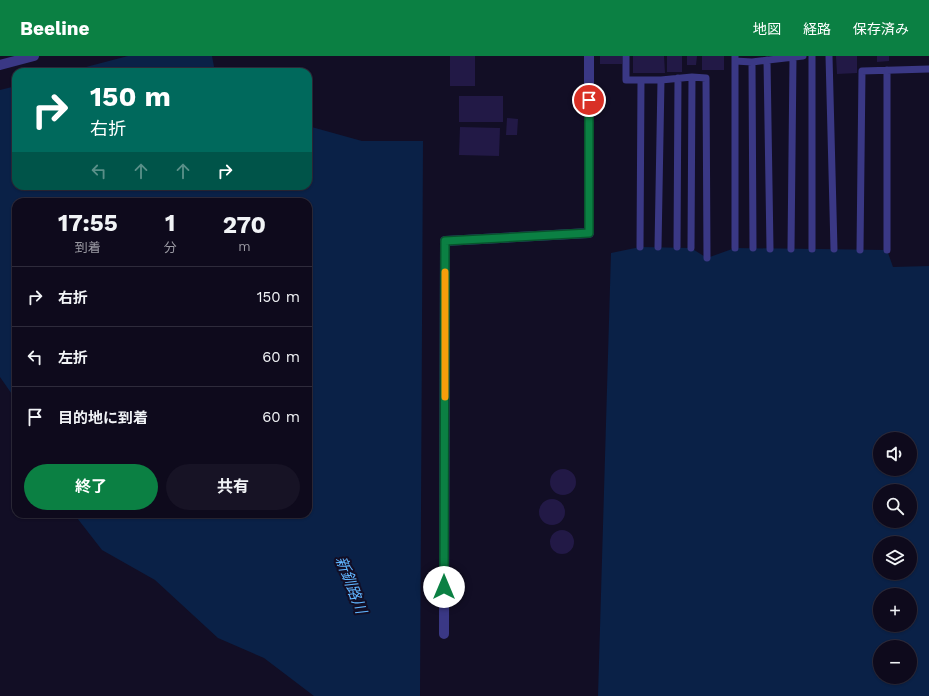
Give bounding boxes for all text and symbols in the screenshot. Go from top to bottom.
text: Beeline [20,17,90,40]
text: 地図 [753,21,781,37]
text: 経路 [803,21,831,37]
text: 保存済み [853,21,909,37]
text: 150 m [90,80,171,113]
pin [572,83,606,117]
icon: right [24,84,76,136]
icon: arrive [578,89,600,111]
text: 右折 [90,118,126,139]
icon: left [88,160,110,182]
icon: ahead [130,160,152,182]
icon: ahead [172,160,194,182]
icon: right [214,160,236,182]
text: 17:55 [58,209,118,237]
text: 1 [165,209,175,237]
text: 270 [223,211,266,239]
text: m [238,239,251,254]
text: 到着 [75,240,101,255]
text: 分 [164,240,177,255]
icon: right [24,286,46,308]
text: 150 m [257,288,300,306]
text: 右折 [58,289,88,307]
icon: left [24,346,46,368]
text: 60 m [262,348,300,366]
text: 左折 [58,349,88,367]
icon: arrive [24,406,46,428]
text: 60 m [262,408,300,426]
text: 目的地に到着 [58,409,148,427]
map controls [873,432,917,684]
button: sound [873,432,917,476]
button: 終了 [24,464,158,510]
button: 共有 [166,464,300,510]
button: search [873,484,917,528]
button: layers [873,536,917,580]
water label: 新釧路川 [332,554,371,618]
position arrow [423,566,465,608]
button: + [873,588,917,632]
button: − [873,640,917,684]

